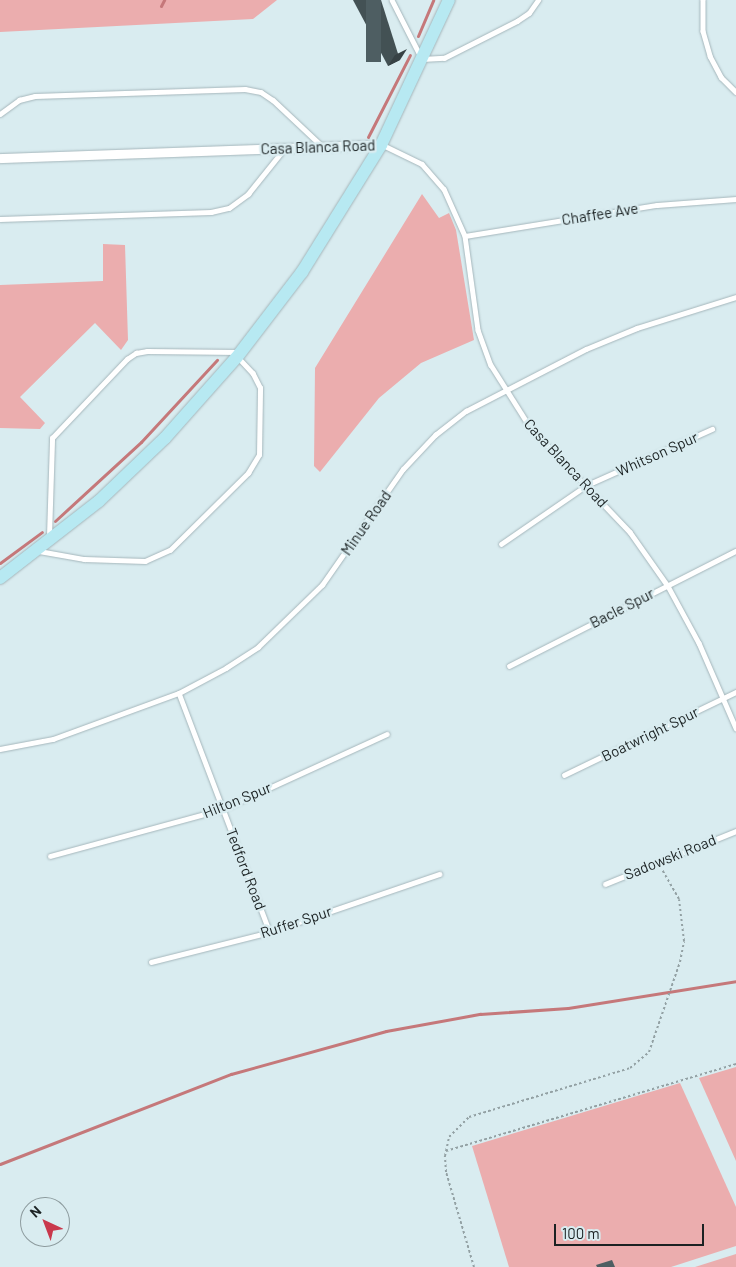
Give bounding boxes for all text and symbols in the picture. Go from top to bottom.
street label: Casa Blanca Road [260,136,376,158]
street label: Chaffee Ave [560,199,640,229]
street label: Casa Blanca Road [520,415,612,511]
street label: Whitson Spur [613,428,701,480]
street label: Minue Road [337,487,395,559]
street label: Bacle Spur [587,584,657,632]
street label: Boatwright Spur [598,703,702,765]
street label: Hilton Spur [200,778,274,822]
street label: Tedford Road [222,826,270,912]
street label: Sadowski Road [621,830,719,884]
street label: Ruffer Spur [258,902,334,942]
north arrow [20,1197,70,1247]
text: N [26,1202,44,1221]
scale bar [556,1214,706,1246]
text: 100 m [562,1224,600,1242]

